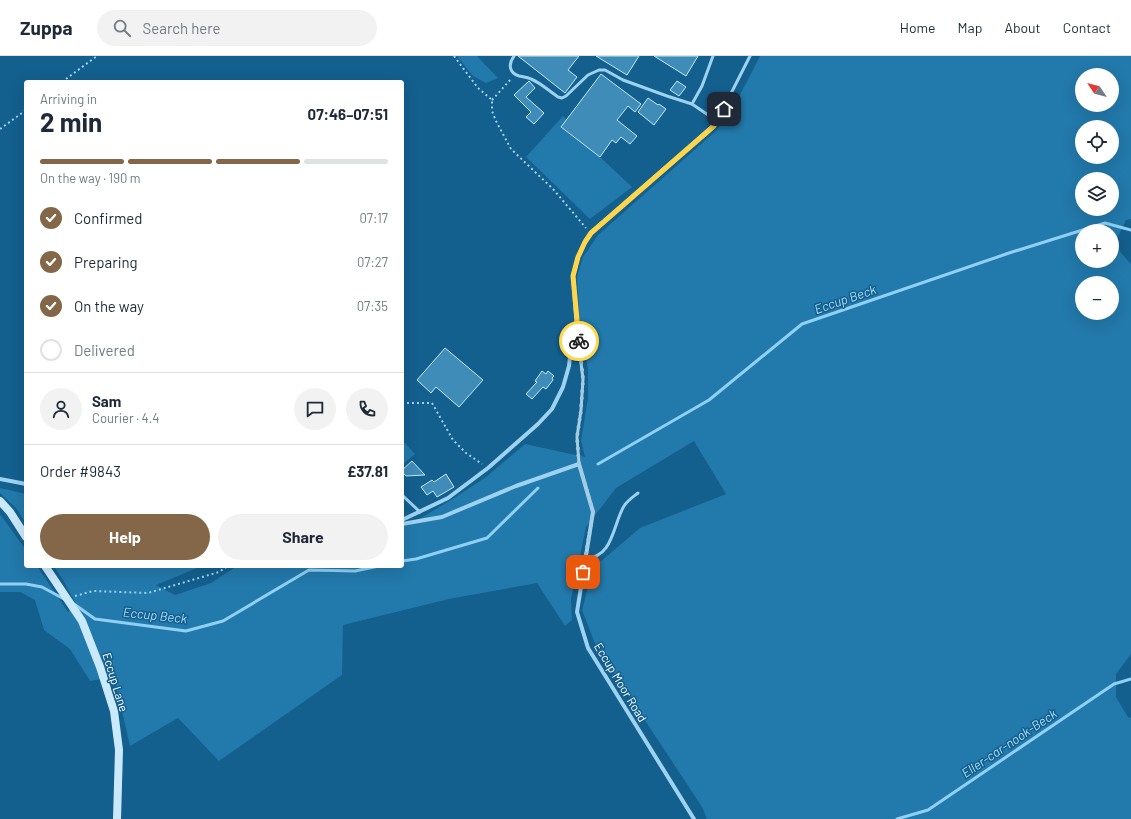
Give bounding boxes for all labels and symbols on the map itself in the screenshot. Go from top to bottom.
north arrow [1075,68,1119,112]
pin [707,92,741,126]
water label: Eccup Beck [812,281,879,317]
courier [559,321,599,361]
pin [566,555,600,589]
water label: Eccup Beck [122,604,189,626]
street label: Eccup Moor Road [592,640,650,724]
street label: Eccup Lane [100,651,132,713]
water label: Eller-car-nook-Beck [958,705,1060,781]

